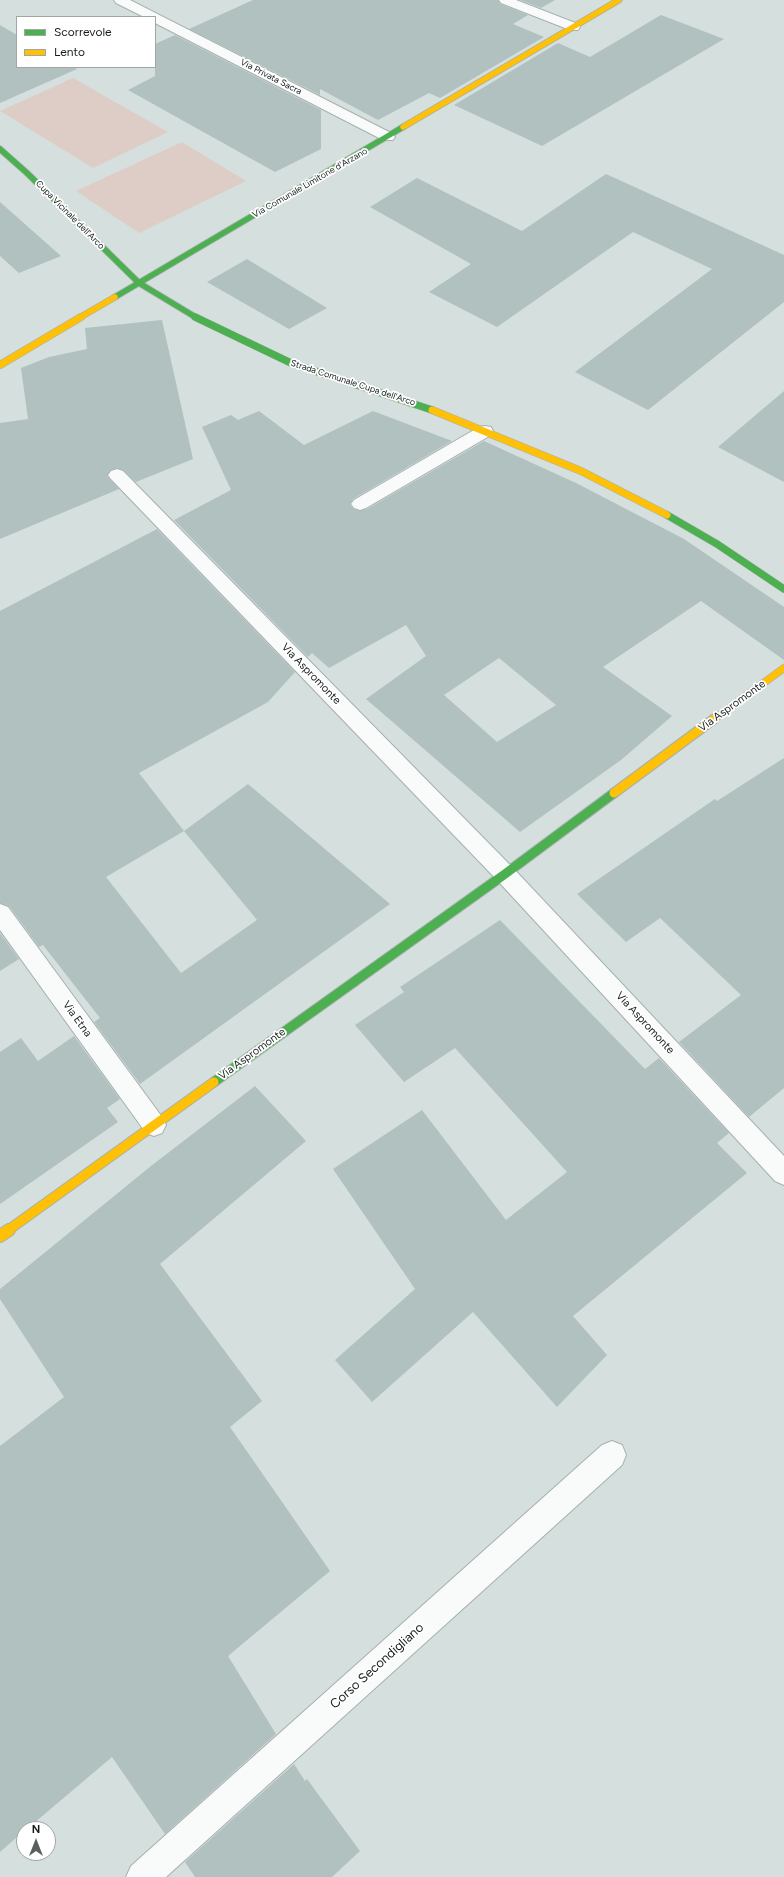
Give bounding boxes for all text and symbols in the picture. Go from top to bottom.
legend [16,16,156,68]
text: Scorrevole [54,25,112,39]
text: Lento [54,45,85,59]
street label: Via Privata Sacra [239,57,303,97]
street label: Via Comunale Limitone d'Arzano [251,146,369,220]
street label: Cupa Vicinale dell'Arco [33,178,107,252]
street label: Strada Comunale Cupa dell'Arco [289,358,417,408]
street label: Via Aspromonte [279,641,343,707]
street label: Via Aspromonte [696,677,768,735]
street label: Via Aspromonte [613,989,677,1057]
street label: Via Etna [60,999,94,1039]
street label: Via Aspromonte [216,1025,288,1083]
street label: Corso Secondigliano [327,1620,427,1712]
north arrow [16,1821,56,1861]
text: N [32,1823,40,1836]

